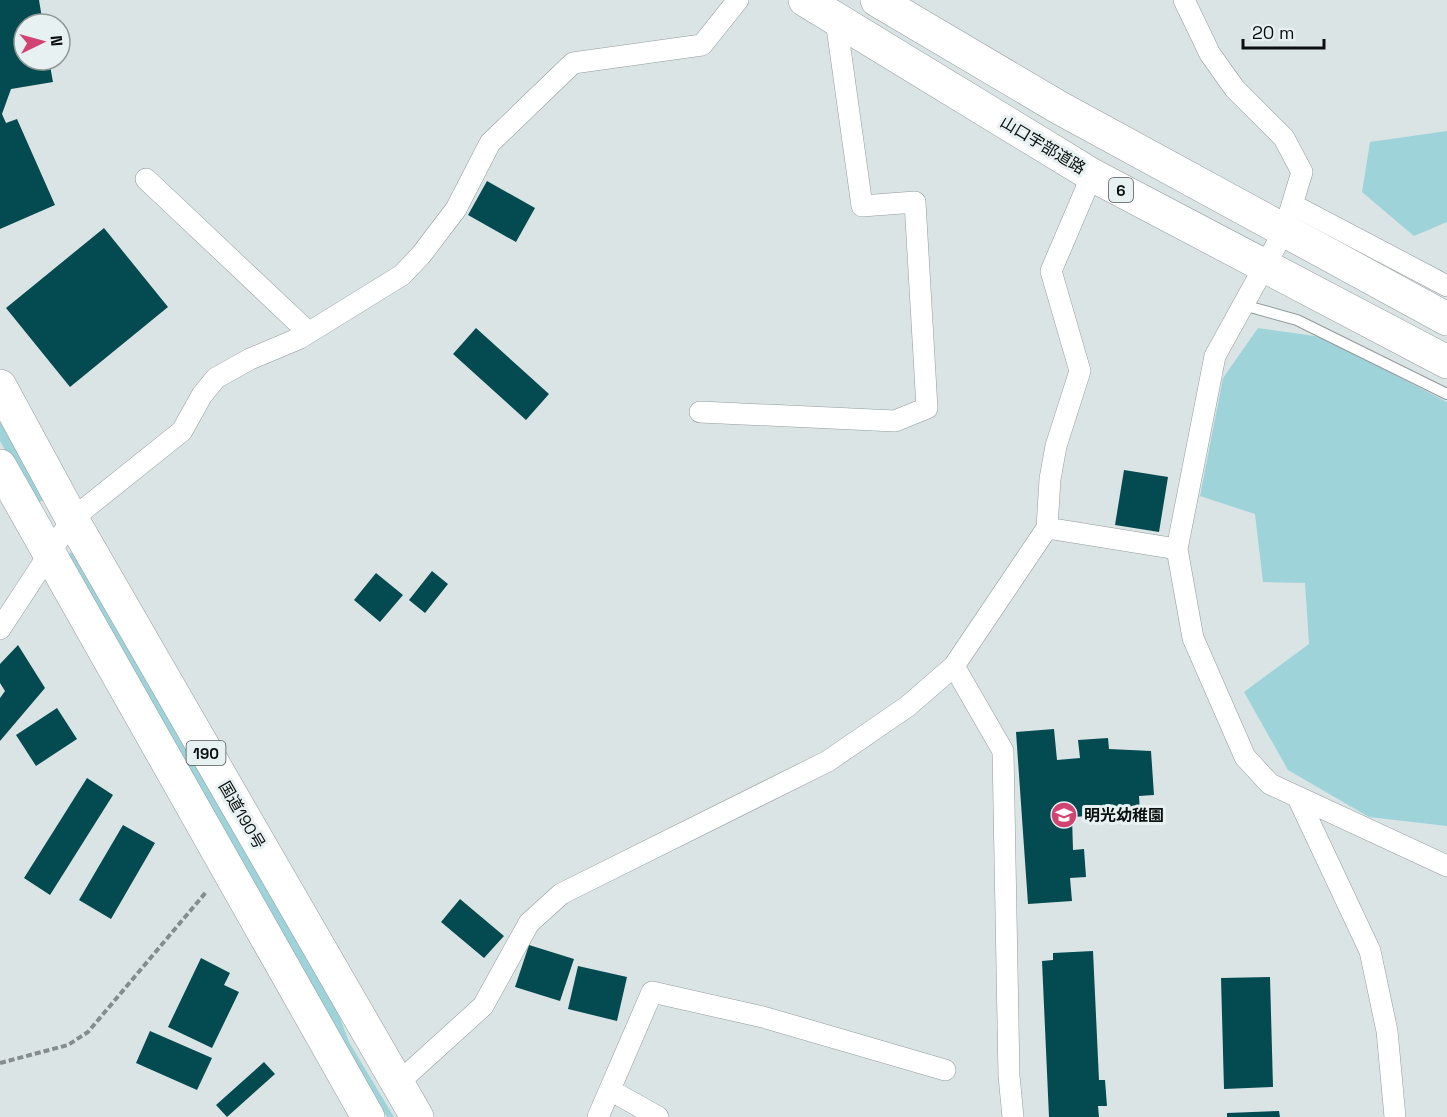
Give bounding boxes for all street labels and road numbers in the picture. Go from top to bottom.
street label: 山口宇部道路 [996,111,1090,179]
road number: 6 [1109,178,1133,202]
road number: 190 [186,741,226,765]
street label: 国道190号 [214,777,270,853]

